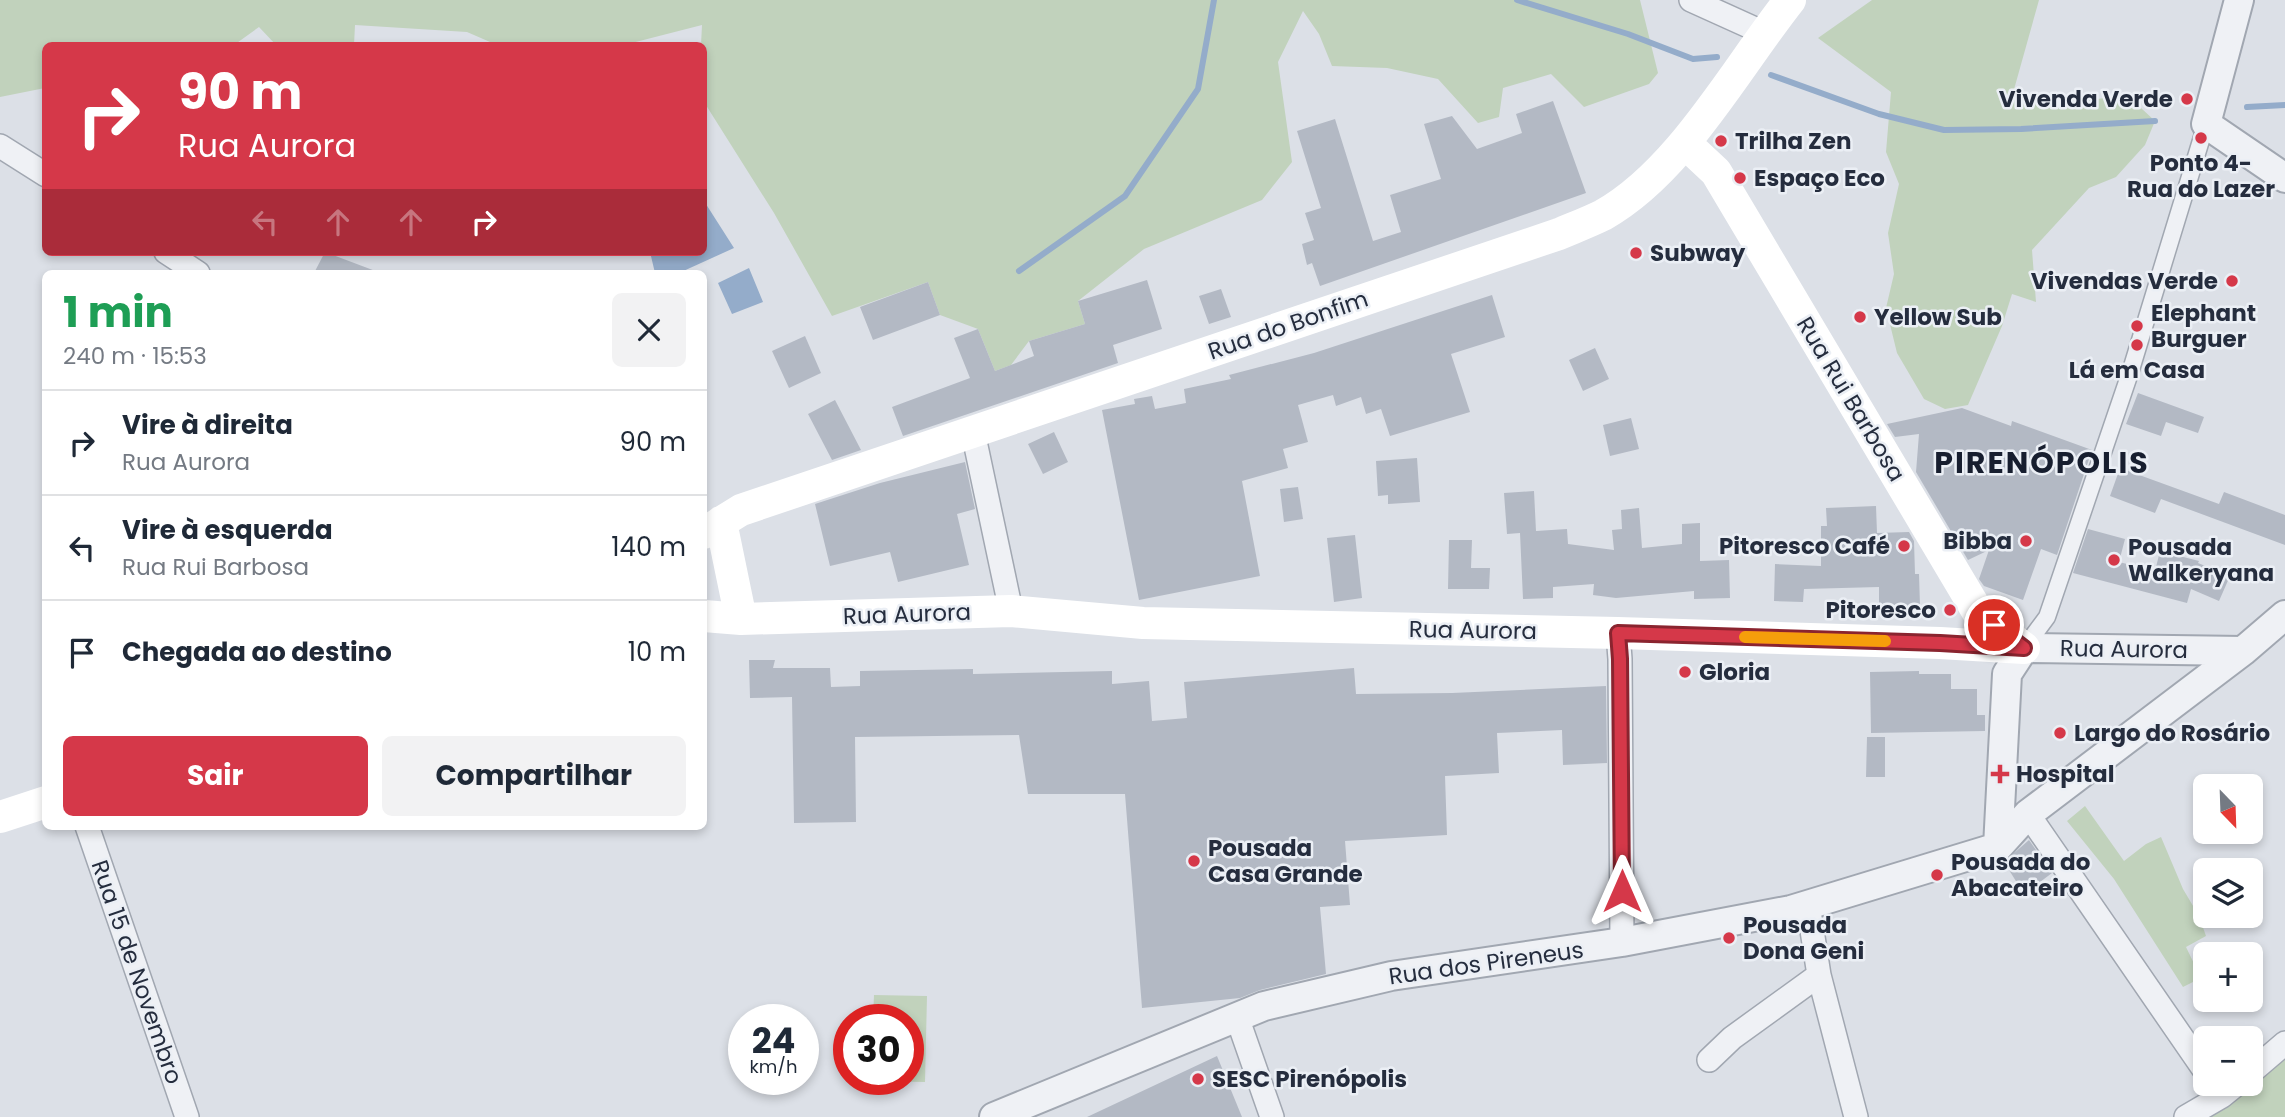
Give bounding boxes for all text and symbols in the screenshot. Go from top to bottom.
text: 90 m [178,58,302,126]
icon: right [63,70,154,161]
place label: Vivenda Verde [1999,83,2173,115]
marker: Vivenda Verde [2179,91,2195,107]
text: Rua Aurora [178,123,356,168]
place label: Trilha Zen [1735,125,1851,157]
marker: Ponto 4- Rua do Lazer [2193,130,2209,146]
marker: Trilha Zen [1713,133,1729,149]
place label: Ponto 4- Rua do Lazer [2127,147,2275,205]
place label: Espaço Eco [1754,162,1885,194]
marker: Espaço Eco [1732,170,1748,186]
icon: left [246,203,284,241]
icon: ahead [319,203,357,241]
icon: ahead [392,203,430,241]
icon: right [465,203,503,241]
place label: Subway [1650,237,1746,269]
marker: Subway [1628,245,1644,261]
place label: Vivendas Verde [2031,265,2218,297]
marker: Vivendas Verde [2224,273,2240,289]
text: 1 min [63,283,173,342]
street label: Rua do Bonfim [1204,283,1372,367]
button: close [612,293,686,367]
place label: Elephant Burguer [2151,297,2256,355]
place label: Yellow Sub [1874,301,2002,333]
marker: Yellow Sub [1852,309,1868,325]
street label: Rua Rui Barbosa [1789,311,1913,487]
marker: Elephant Burguer [2129,318,2145,334]
marker: Lá em Casa [2129,337,2145,353]
text: 240 m · 15:53 [63,340,207,372]
place label: Lá em Casa [2069,354,2205,386]
text: Vire à direita [122,407,293,443]
icon: right [63,424,101,462]
text: 90 m [620,424,686,460]
district label: PIRENÓPOLIS [1934,441,2150,484]
text: Rua Aurora [122,446,250,478]
text: Vire à esquerda [122,512,333,548]
place label: Bibba [1943,525,2012,557]
icon: left [63,529,101,567]
text: 140 m [611,529,686,565]
place label: Pitoresco Café [1719,530,1890,562]
place label: Pousada Walkeryana [2128,531,2274,589]
marker: Bibba [2018,533,2034,549]
marker: Pitoresco Café [1896,538,1912,554]
text: Rua Rui Barbosa [122,551,309,583]
marker: Pousada Walkeryana [2106,552,2122,568]
place label: Pitoresco [1825,594,1936,626]
pin [1964,595,2024,655]
street label: Rua Aurora [842,596,972,632]
marker: Pitoresco [1942,602,1958,618]
icon: arrive [1975,606,2013,644]
street label: Rua Aurora [1409,613,1537,647]
street label: Rua Aurora [2060,632,2188,666]
icon: arrive [63,634,101,672]
text: Chegada ao destino [122,634,392,670]
text: 10 m [628,634,686,670]
place label: Gloria [1699,656,1770,688]
marker: Gloria [1677,664,1693,680]
place label: Largo do Rosário [2074,717,2270,749]
marker: Largo do Rosário [2052,725,2068,741]
button: Sair [63,736,368,816]
button: Compartilhar [382,736,686,816]
place label: Hospital [2016,758,2114,790]
marker: Hospital [1990,764,2010,784]
north arrow [2193,774,2263,844]
map controls [2193,774,2263,1096]
place label: Pousada Casa Grande [1208,832,1363,890]
place label: Pousada do Abacateiro [1951,846,2090,904]
marker: Pousada Casa Grande [1186,853,1202,869]
position arrow [1585,854,1659,928]
street label: Rua 15 de Novembro [84,856,190,1088]
button: layers [2193,858,2263,928]
marker: Pousada do Abacateiro [1929,867,1945,883]
place label: Pousada Dona Geni [1743,909,1864,967]
marker: Pousada Dona Geni [1721,930,1737,946]
street label: Rua dos Pireneus [1387,933,1585,993]
button: + [2193,942,2263,1012]
speed limit sign: 30 [833,1004,924,1095]
text: 24 [752,1016,795,1065]
button: − [2193,1026,2263,1096]
text: km/h [750,1054,797,1079]
place label: SESC Pirenópolis [1212,1063,1407,1095]
marker: SESC Pirenópolis [1190,1071,1206,1087]

